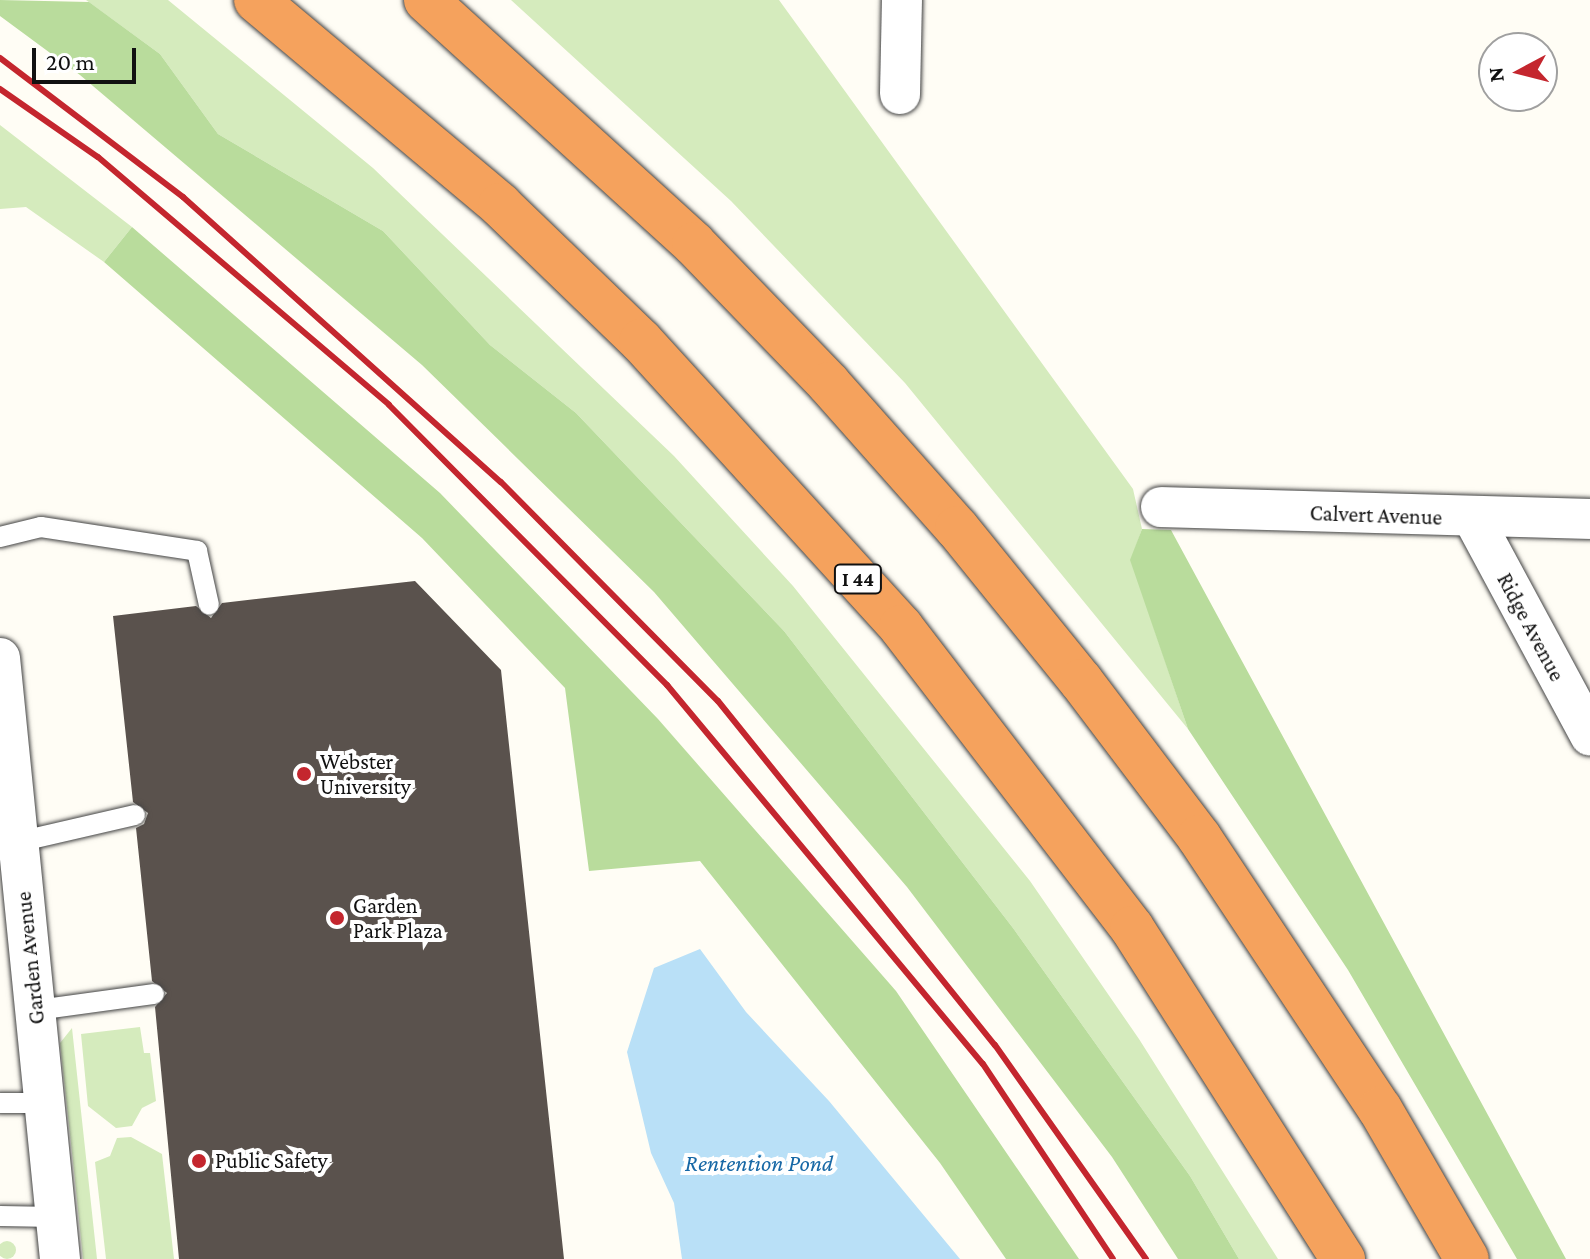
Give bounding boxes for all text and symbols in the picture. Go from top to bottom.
scale bar [36,32,140,82]
north arrow [1478,32,1558,112]
text: 20 m [46,48,95,75]
text: N [1482,66,1509,84]
street label: Calvert Avenue [1309,499,1443,531]
road number: I 44 [832,563,884,595]
street label: Ridge Avenue [1491,568,1571,686]
place label: Webster University [320,748,411,800]
marker: Webster University [295,765,313,783]
street label: Garden Avenue [10,890,50,1026]
place label: Garden Park Plaza [353,892,443,944]
marker: Garden Park Plaza [328,909,346,927]
place label: Public Safety [215,1148,328,1174]
water label: Rentention Pond [685,1149,833,1177]
marker: Public Safety [190,1152,208,1170]

